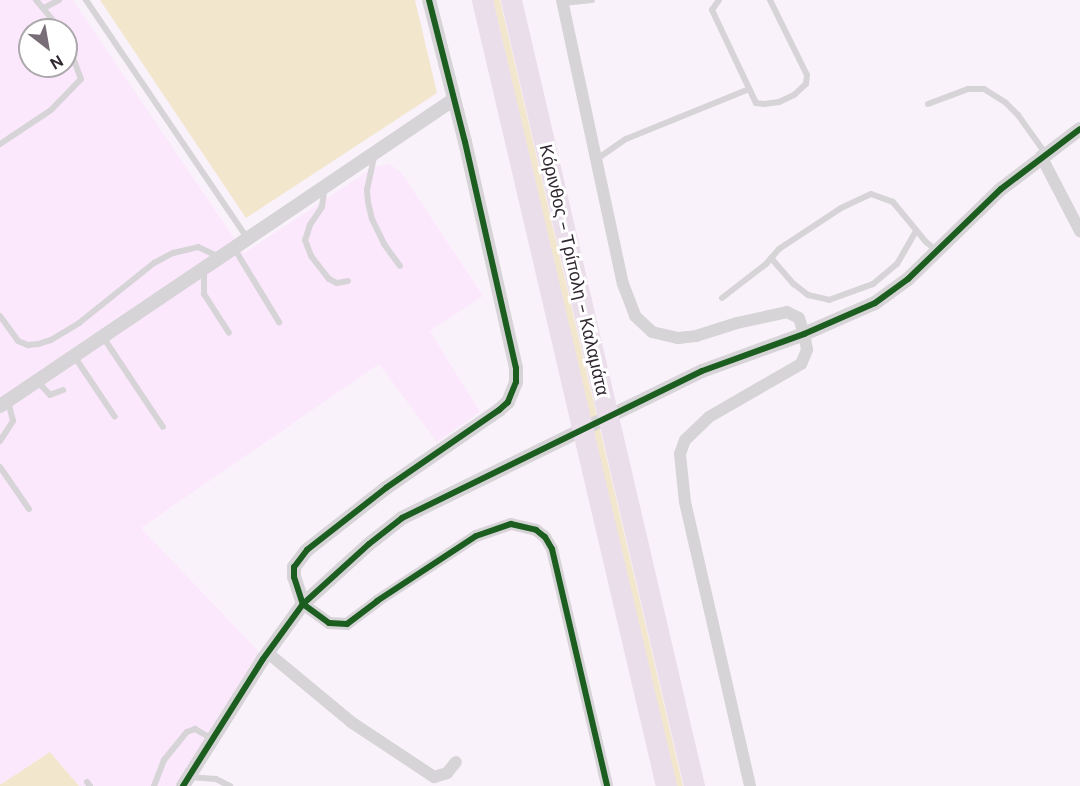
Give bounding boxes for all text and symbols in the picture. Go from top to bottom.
north arrow [18,18,78,78]
text: N [46,50,67,74]
street label: Κόρινθος - Τρίπολη - Καλαμάτα [535,142,613,398]

